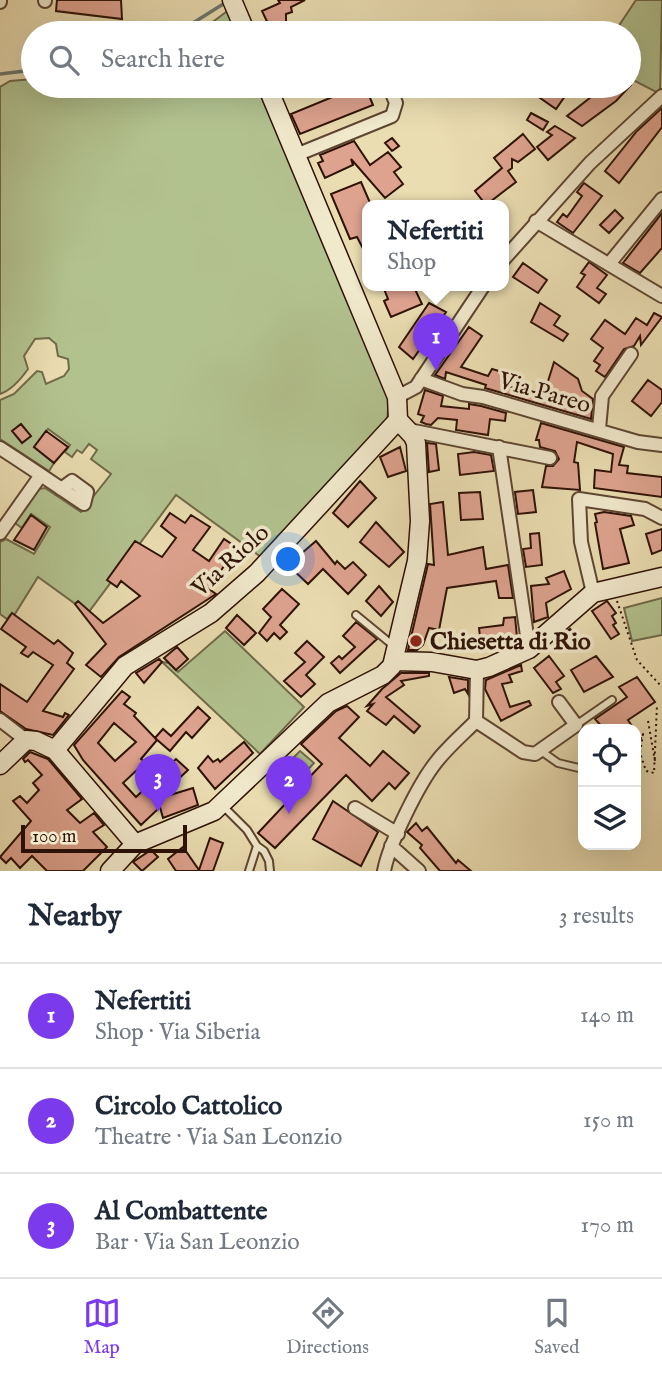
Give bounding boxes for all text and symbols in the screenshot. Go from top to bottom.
search box [21,21,641,98]
icon: search [45,41,83,79]
text: Search here [101,43,225,76]
popup [362,200,509,291]
text: Nefertiti [387,215,484,248]
text: Shop [387,248,436,277]
pin: 1 [413,313,459,371]
street label: Via Pareo [494,365,594,421]
street label: Via Riolo [185,518,276,605]
your location [271,542,305,576]
place label: Chiesetta di Rio [430,627,591,658]
marker: Chiesetta di Rio [408,633,424,649]
map controls [578,724,641,850]
button: locate [578,724,641,787]
pin: 3 [135,754,181,812]
pin: 2 [266,756,312,814]
button: layers [578,787,641,850]
scale bar [21,822,187,854]
text: 100 m [32,825,76,849]
text: Nearby [28,898,121,936]
text: 3 results [559,902,634,931]
text: Nefertiti [95,985,191,1018]
text: 1 [47,1001,55,1030]
text: 140 m [580,1001,634,1030]
text: Shop · Via Siberia [95,1018,260,1047]
text: Circolo Cattolico [95,1090,282,1123]
text: 2 [46,1106,56,1135]
text: 150 m [583,1106,634,1135]
text: Theatre · Via San Leonzio [95,1123,342,1152]
text: Al Combattente [95,1195,268,1228]
text: 3 [47,1211,55,1240]
text: 170 m [581,1211,634,1240]
text: Bar · Via San Leonzio [95,1228,300,1257]
tab: Map [83,1294,121,1360]
tab: Directions [286,1294,369,1360]
tab: Saved [534,1294,579,1360]

